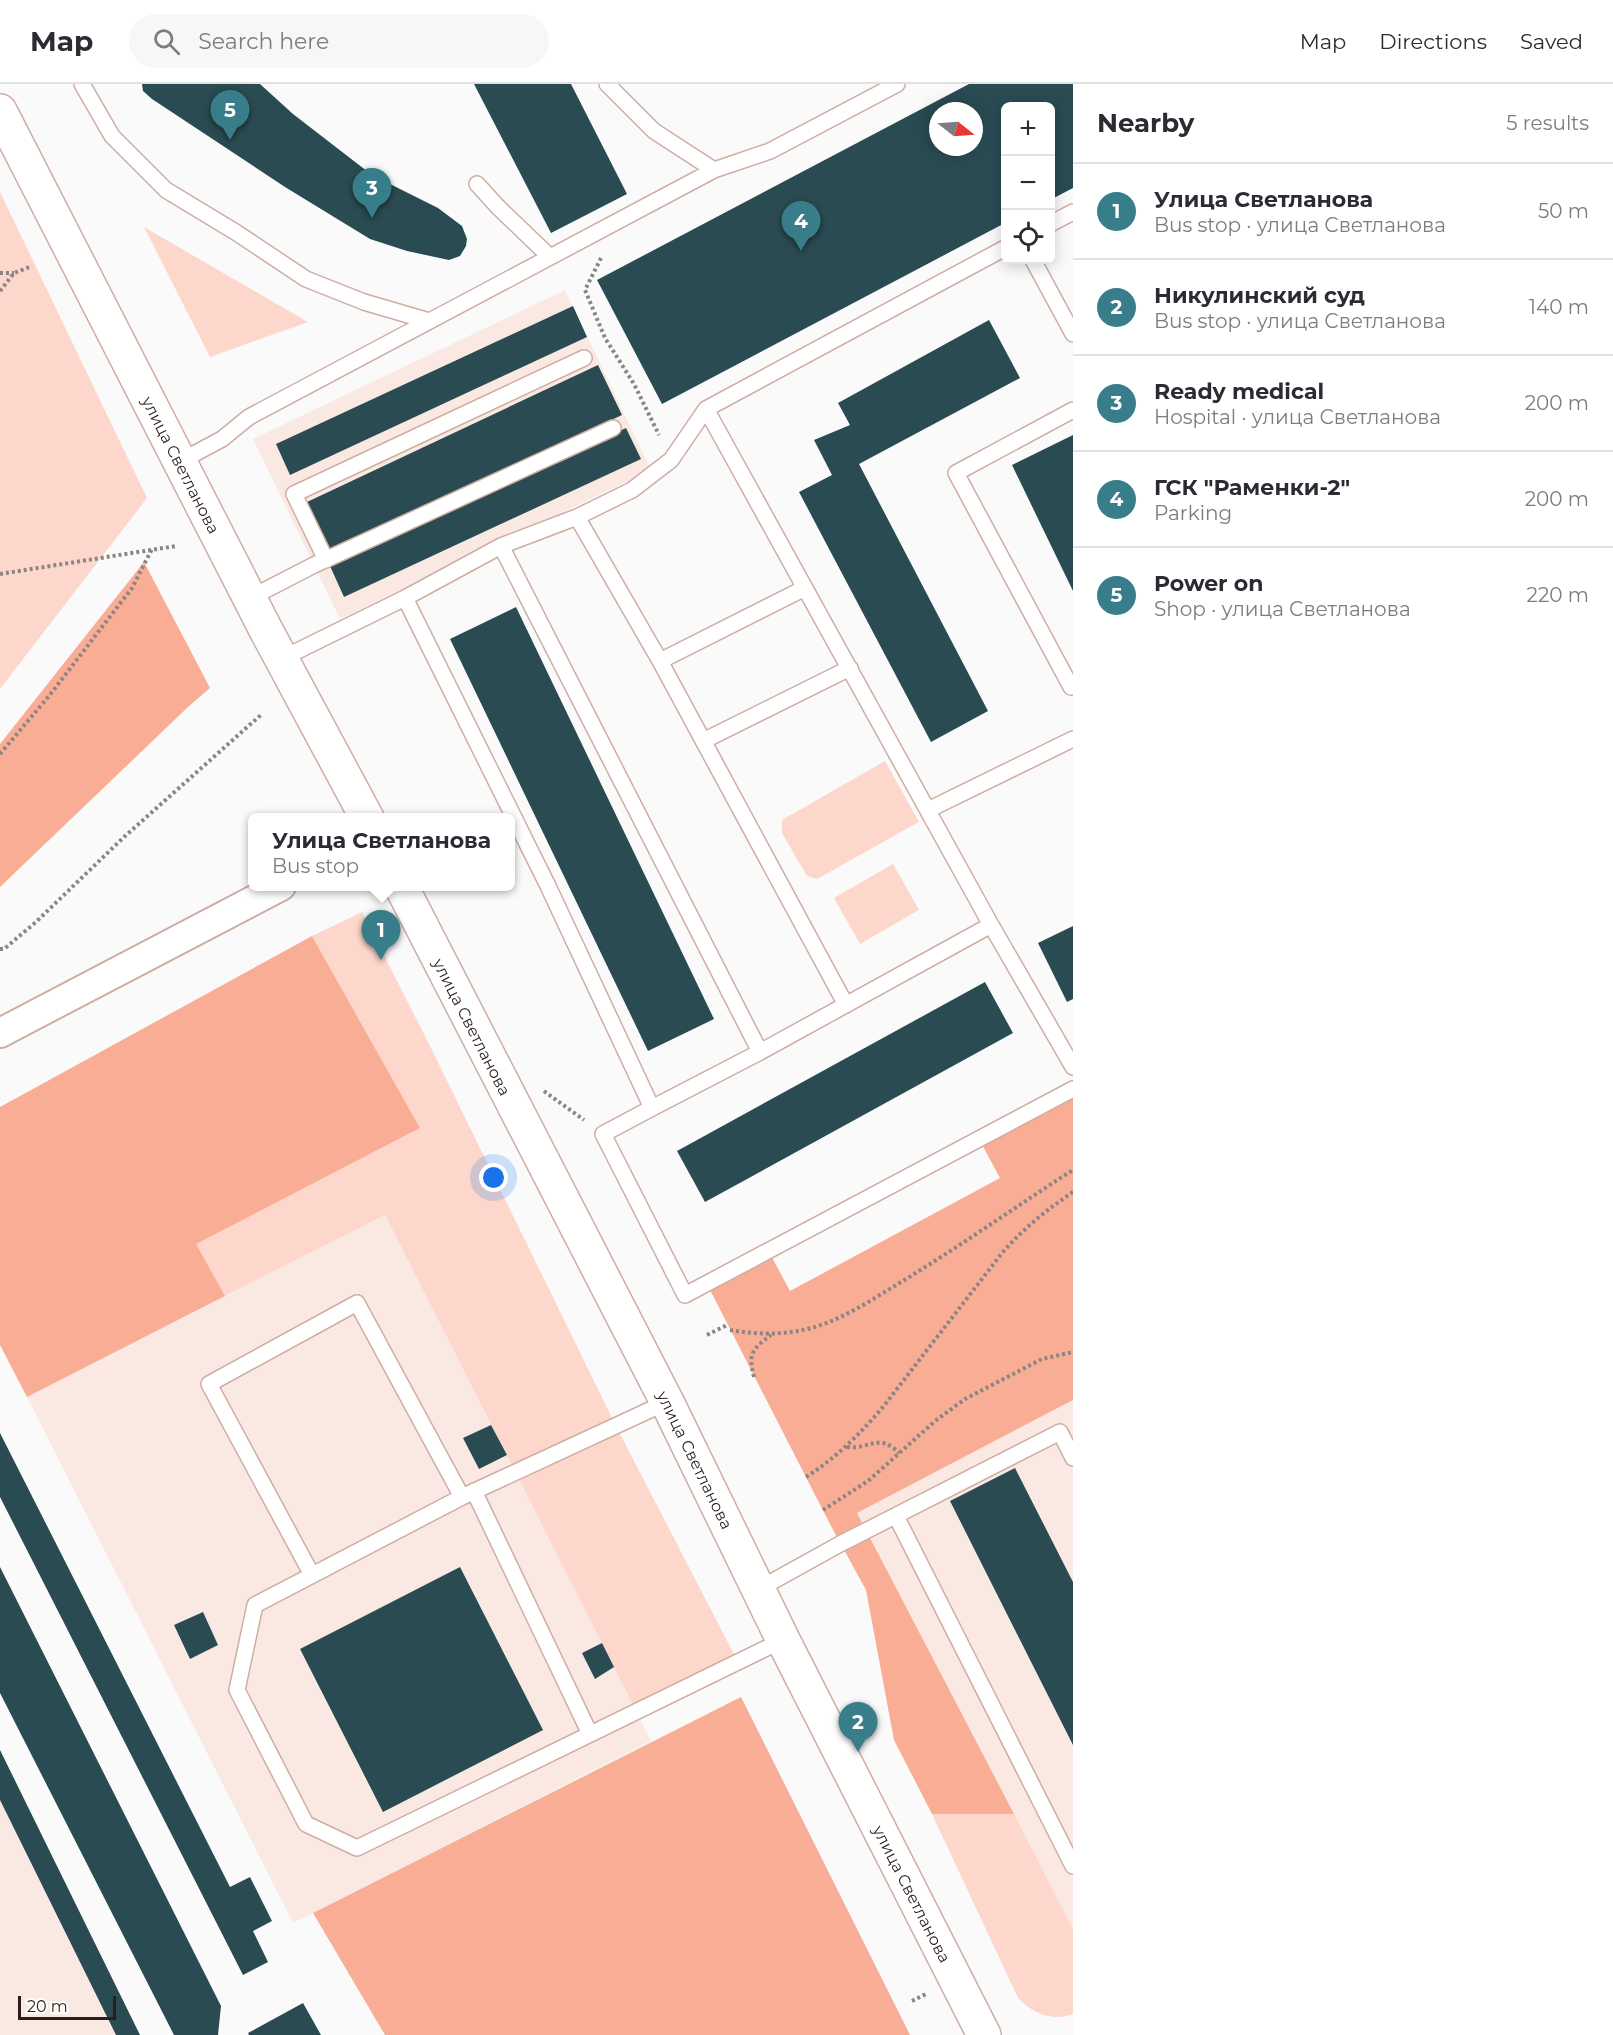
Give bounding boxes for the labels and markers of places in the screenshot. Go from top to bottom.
pin: 5 [210,91,250,140]
pin: 3 [352,168,392,218]
pin: 4 [782,202,820,251]
pin: 1 [362,910,400,960]
pin: 2 [838,1702,878,1752]

